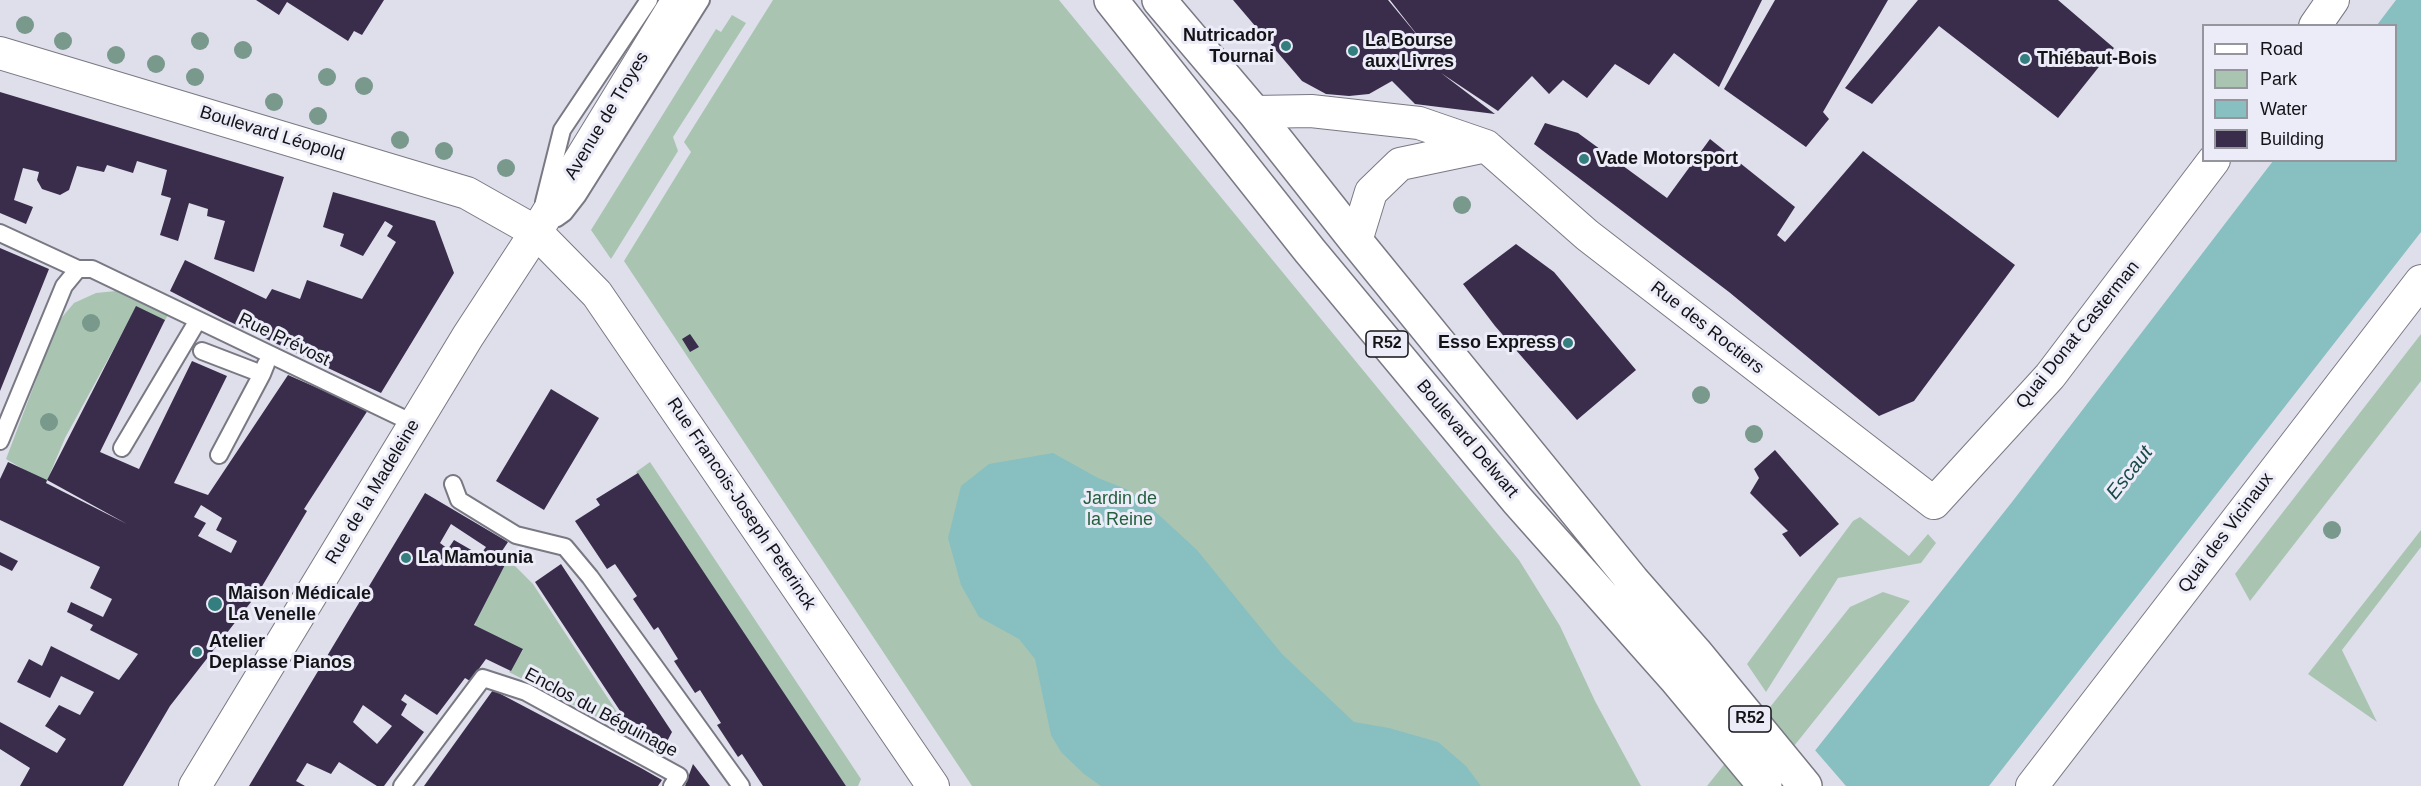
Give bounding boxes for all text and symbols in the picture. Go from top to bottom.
legend [2202,24,2397,162]
place label: Nutricador Tournai [1183,25,1274,68]
place label: La Bourse aux Livres [1365,30,1454,72]
marker: Nutricador Tournai [1279,39,1293,53]
text: Road [2260,39,2303,59]
marker: La Bourse aux Livres [1346,44,1360,58]
street label: Avenue de Troyes [560,48,654,184]
place label: Thiébaut-Bois [2037,48,2157,70]
marker: Thiébaut-Bois [2018,52,2032,66]
text: Park [2260,69,2297,89]
text: Water [2260,99,2307,119]
street label: Boulevard Léopold [197,102,347,166]
text: Building [2260,129,2324,149]
place label: Vade Motorsport [1596,148,1738,170]
marker: Vade Motorsport [1577,152,1591,166]
street label: Quai Donat Casterman [2012,257,2144,413]
street label: Rue des Roctiers [1646,277,1768,379]
street label: Rue Prévost [235,309,333,371]
road number: R52 [1366,331,1408,357]
place label: Esso Express [1438,332,1556,354]
marker: Esso Express [1561,336,1575,350]
street label: Boulevard Delwart [1411,376,1523,502]
street label: Rue Francois-Joseph Peterinck [662,394,820,614]
street label: Rue de la Madeleine [321,416,425,568]
water label: Escaut [2102,442,2158,504]
street label: Quai des Vicinaux [2174,469,2278,597]
park label: Jardin de la Reine [1083,488,1157,530]
place label: La Mamounia [418,547,533,569]
marker: La Mamounia [399,551,413,565]
place label: Maison Médicale La Venelle [228,583,371,626]
marker: Maison Médicale La Venelle [206,595,224,613]
place label: Atelier Deplasse Pianos [209,631,352,674]
marker: Atelier Deplasse Pianos [190,645,204,659]
street label: Enclos du Béguinage [521,664,681,762]
road number: R52 [1729,706,1771,732]

